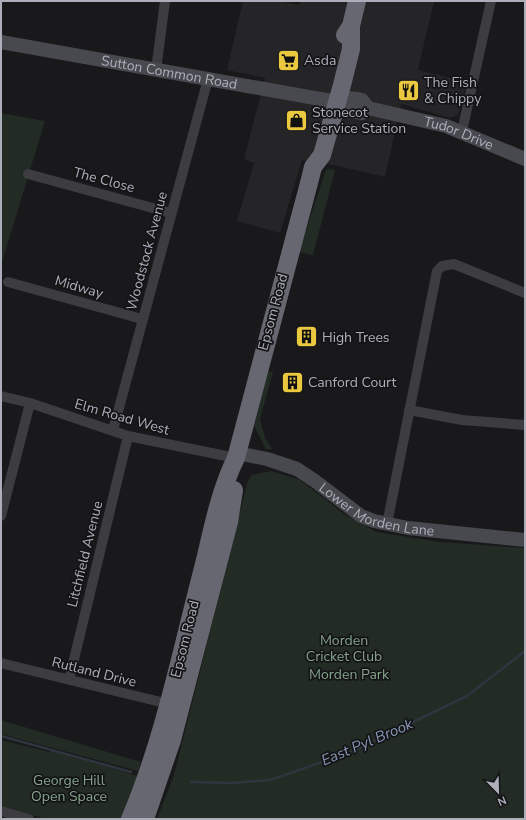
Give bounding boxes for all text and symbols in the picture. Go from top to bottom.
supermarket icon: Asda [276,47,302,73]
street label: Sutton Common Road [100,51,239,94]
place label: Asda [304,51,336,70]
place label: The Fish & Chippy [424,73,482,108]
restaurant icon: The Fish & Chippy [396,77,422,103]
place label: Stonecot Service Station [312,103,406,138]
shop icon: Stonecot Service Station [284,107,310,133]
street label: Tudor Drive [422,112,497,154]
street label: The Close [71,163,137,197]
street label: Woodstock Avenue [122,189,172,313]
street label: Midway [53,271,106,303]
street label: Epsom Road [254,271,292,353]
building icon: High Trees [293,324,319,350]
place label: High Trees [322,328,390,347]
building icon: Canford Court [279,369,305,395]
place label: Canford Court [308,373,396,392]
street label: Elm Road West [72,394,172,440]
street label: Lower Morden Lane [315,478,435,540]
street label: Litchfield Avenue [63,499,107,609]
street label: Epsom Road [166,598,204,680]
park label: Morden Cricket Club [306,631,382,666]
street label: Rutland Drive [50,652,138,692]
park label: Morden Park [309,665,390,684]
water label: East Pyl Brook [318,713,416,770]
park label: George Hill Open Space [31,771,107,806]
north arrow [478,772,518,812]
text: N [495,792,508,809]

